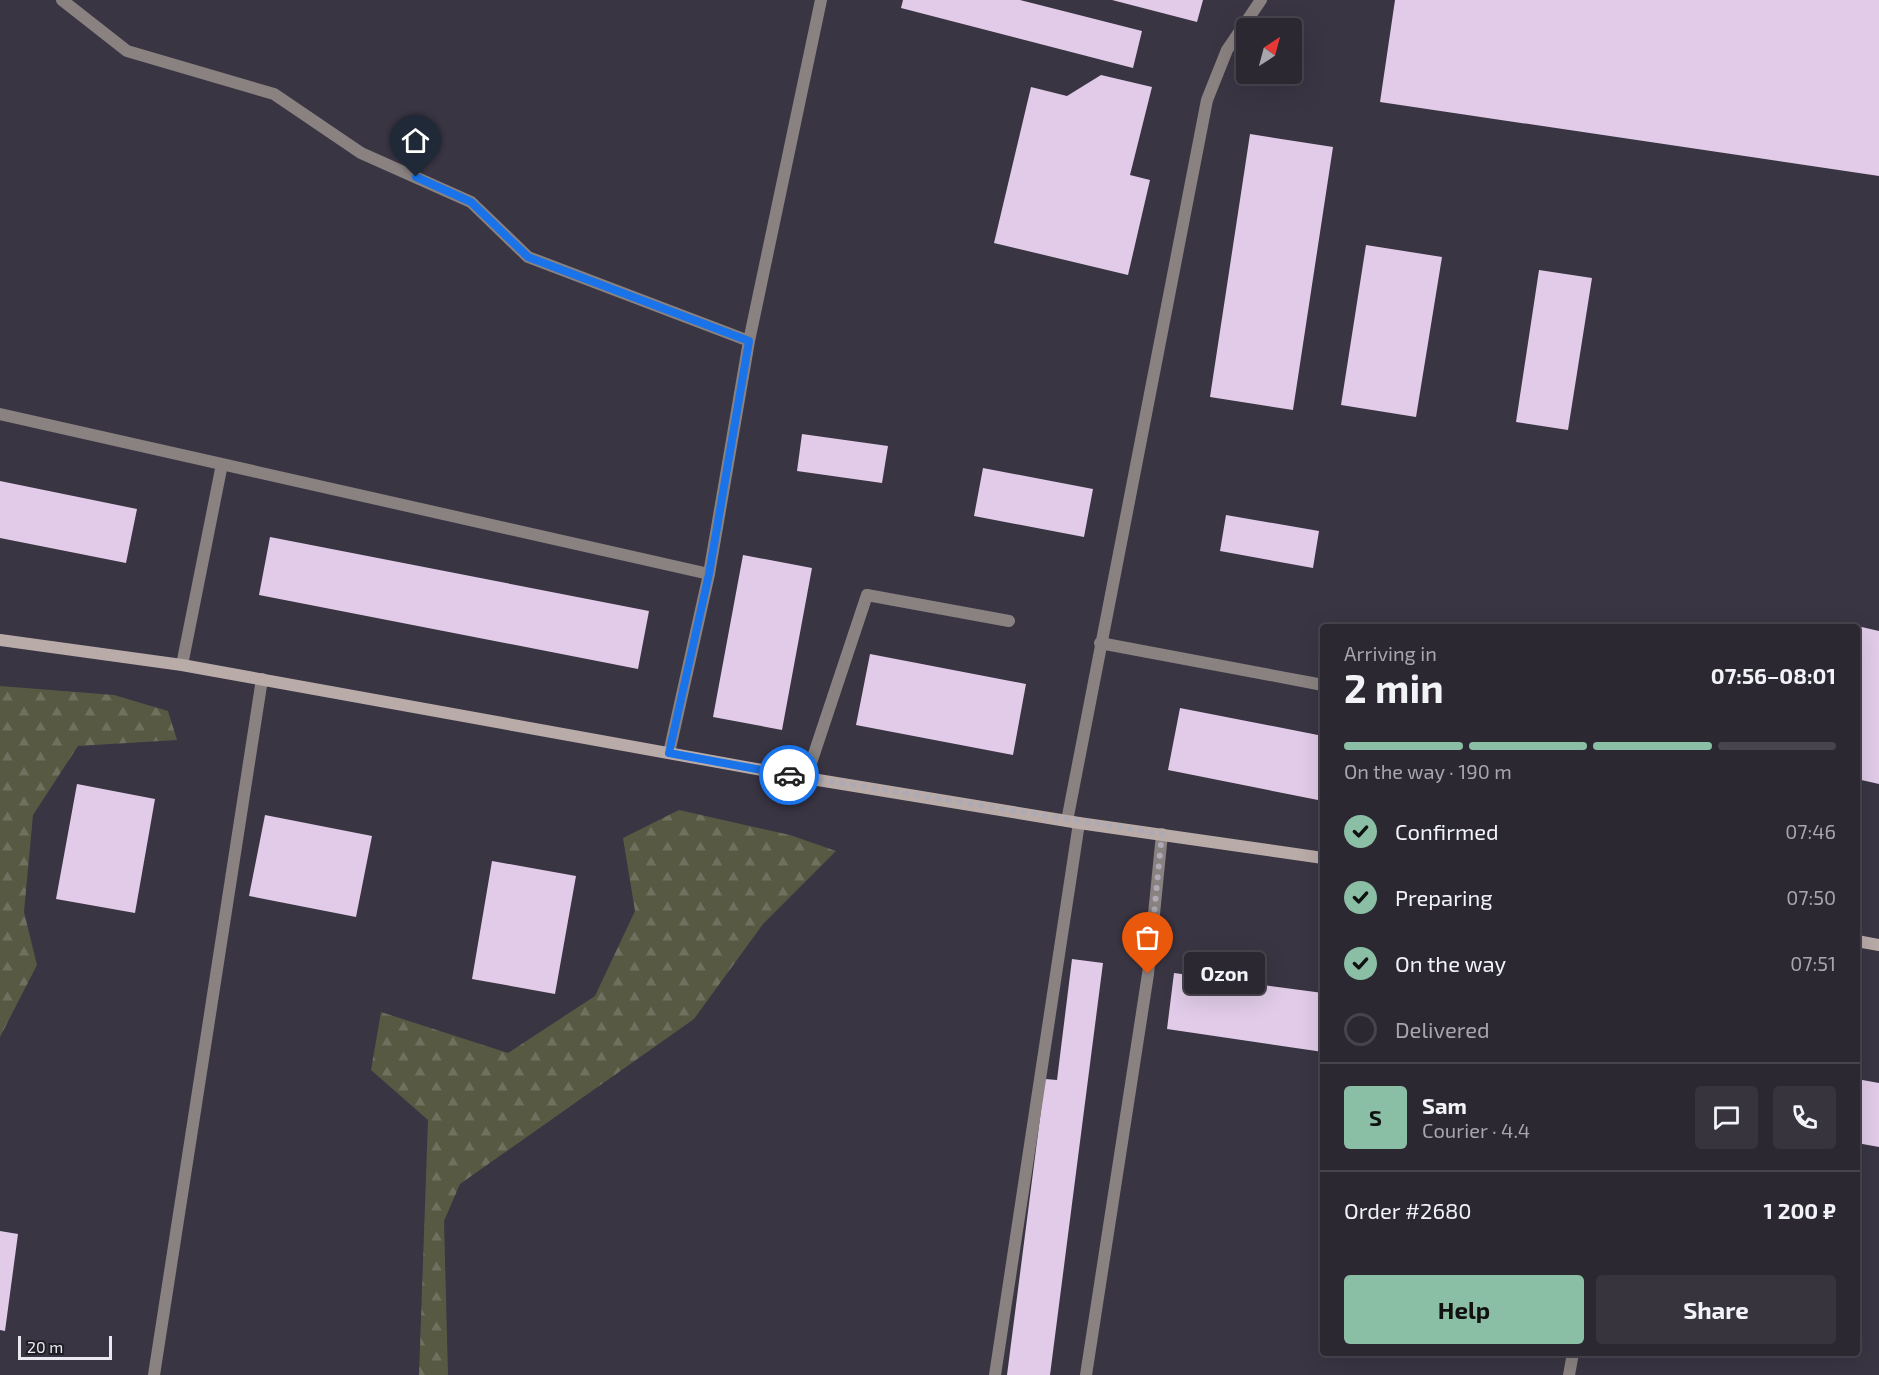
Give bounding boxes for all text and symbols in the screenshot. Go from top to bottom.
north arrow [1236,18,1302,84]
map controls [1236,18,1302,84]
pin [390,115,441,177]
icon: home [399,124,432,157]
text: Arriving in [1344,641,1437,665]
text: 07:56–08:01 [1711,662,1836,688]
text: 2 min [1344,664,1444,711]
courier [759,745,819,805]
icon: car [773,759,806,792]
text: On the way · 190 m [1344,759,1512,783]
icon: check [1344,815,1377,848]
text: Confirmed [1395,818,1499,844]
text: 07:46 [1785,819,1836,843]
icon: check [1344,881,1377,914]
text: Preparing [1395,884,1493,910]
text: 07:50 [1786,885,1836,909]
pin [1122,912,1173,974]
icon: bag [1131,921,1164,954]
icon: check [1344,947,1377,980]
text: On the way [1395,950,1506,976]
text: 07:51 [1790,951,1836,975]
callout: Ozon [1184,953,1265,995]
text: Ozon [1200,961,1249,985]
text: Delivered [1395,1016,1490,1042]
button: chat [1695,1086,1758,1149]
button: phone [1773,1086,1836,1149]
text: Sam [1422,1092,1467,1118]
text: S [1369,1104,1382,1130]
text: Courier · 4.4 [1422,1118,1530,1142]
text: Order #2680 [1344,1197,1472,1223]
text: 1 200 ₽ [1763,1197,1836,1223]
button: Help [1344,1275,1584,1344]
button: Share [1596,1275,1836,1344]
scale bar [18,1333,112,1360]
text: 20 m [27,1337,63,1356]

